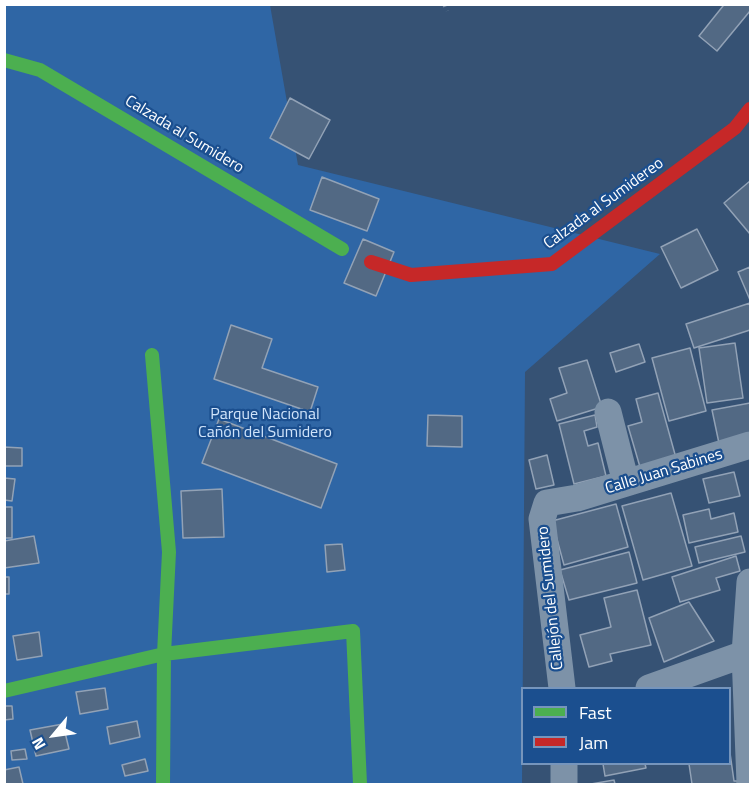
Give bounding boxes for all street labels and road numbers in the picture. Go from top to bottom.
street label: Calzada al Sumidero [121,92,247,178]
street label: Calzada al Sumidereo [540,154,668,254]
street label: Calle Juan Sabines [603,445,725,499]
street label: Callejón del Sumidero [534,525,568,671]

